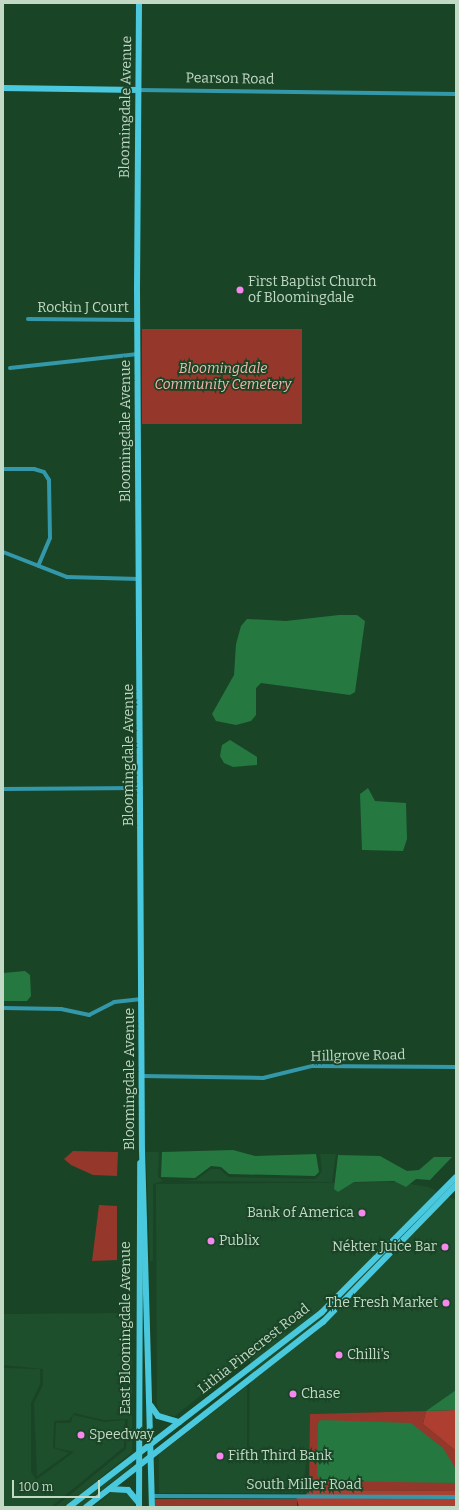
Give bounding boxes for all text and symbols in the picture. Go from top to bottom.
street label: Bloomingdale Avenue [116,36,136,178]
street label: Pearson Road [185,70,275,88]
place label: First Baptist Church of Bloomingdale [248,274,376,306]
marker: First Baptist Church of Bloomingdale [235,285,245,295]
street label: Rockin J Court [37,300,129,316]
street label: Bloomingdale Avenue [118,360,134,502]
park label: Bloomingdale Community Cemetery [155,361,291,394]
street label: Bloomingdale Avenue [121,684,137,826]
street label: Bloomingdale Avenue [122,1008,138,1150]
street label: Hillgrove Road [310,1047,406,1065]
place label: Bank of America [247,1205,354,1221]
marker: Bank of America [357,1208,367,1218]
place label: Publix [219,1233,260,1249]
marker: Publix [206,1236,216,1246]
place label: Nékter Juice Bar [332,1239,437,1255]
street label: East Bloomingdale Avenue [118,1241,134,1415]
marker: Nékter Juice Bar [440,1242,450,1252]
place label: The Fresh Market [325,1295,438,1311]
marker: The Fresh Market [441,1298,451,1308]
street label: Lithia Pinecrest Road [195,1300,313,1398]
place label: Chilli's [347,1347,390,1363]
marker: Chilli's [334,1350,344,1360]
place label: Chase [301,1386,340,1402]
marker: Chase [288,1389,298,1399]
place label: Speedway [89,1427,154,1443]
marker: Speedway [76,1430,86,1440]
place label: Fifth Third Bank [228,1448,332,1464]
marker: Fifth Third Bank [215,1451,225,1461]
scale bar [14,1472,102,1498]
street label: South Miller Road [246,1477,362,1493]
text: 100 m [19,1480,53,1494]

